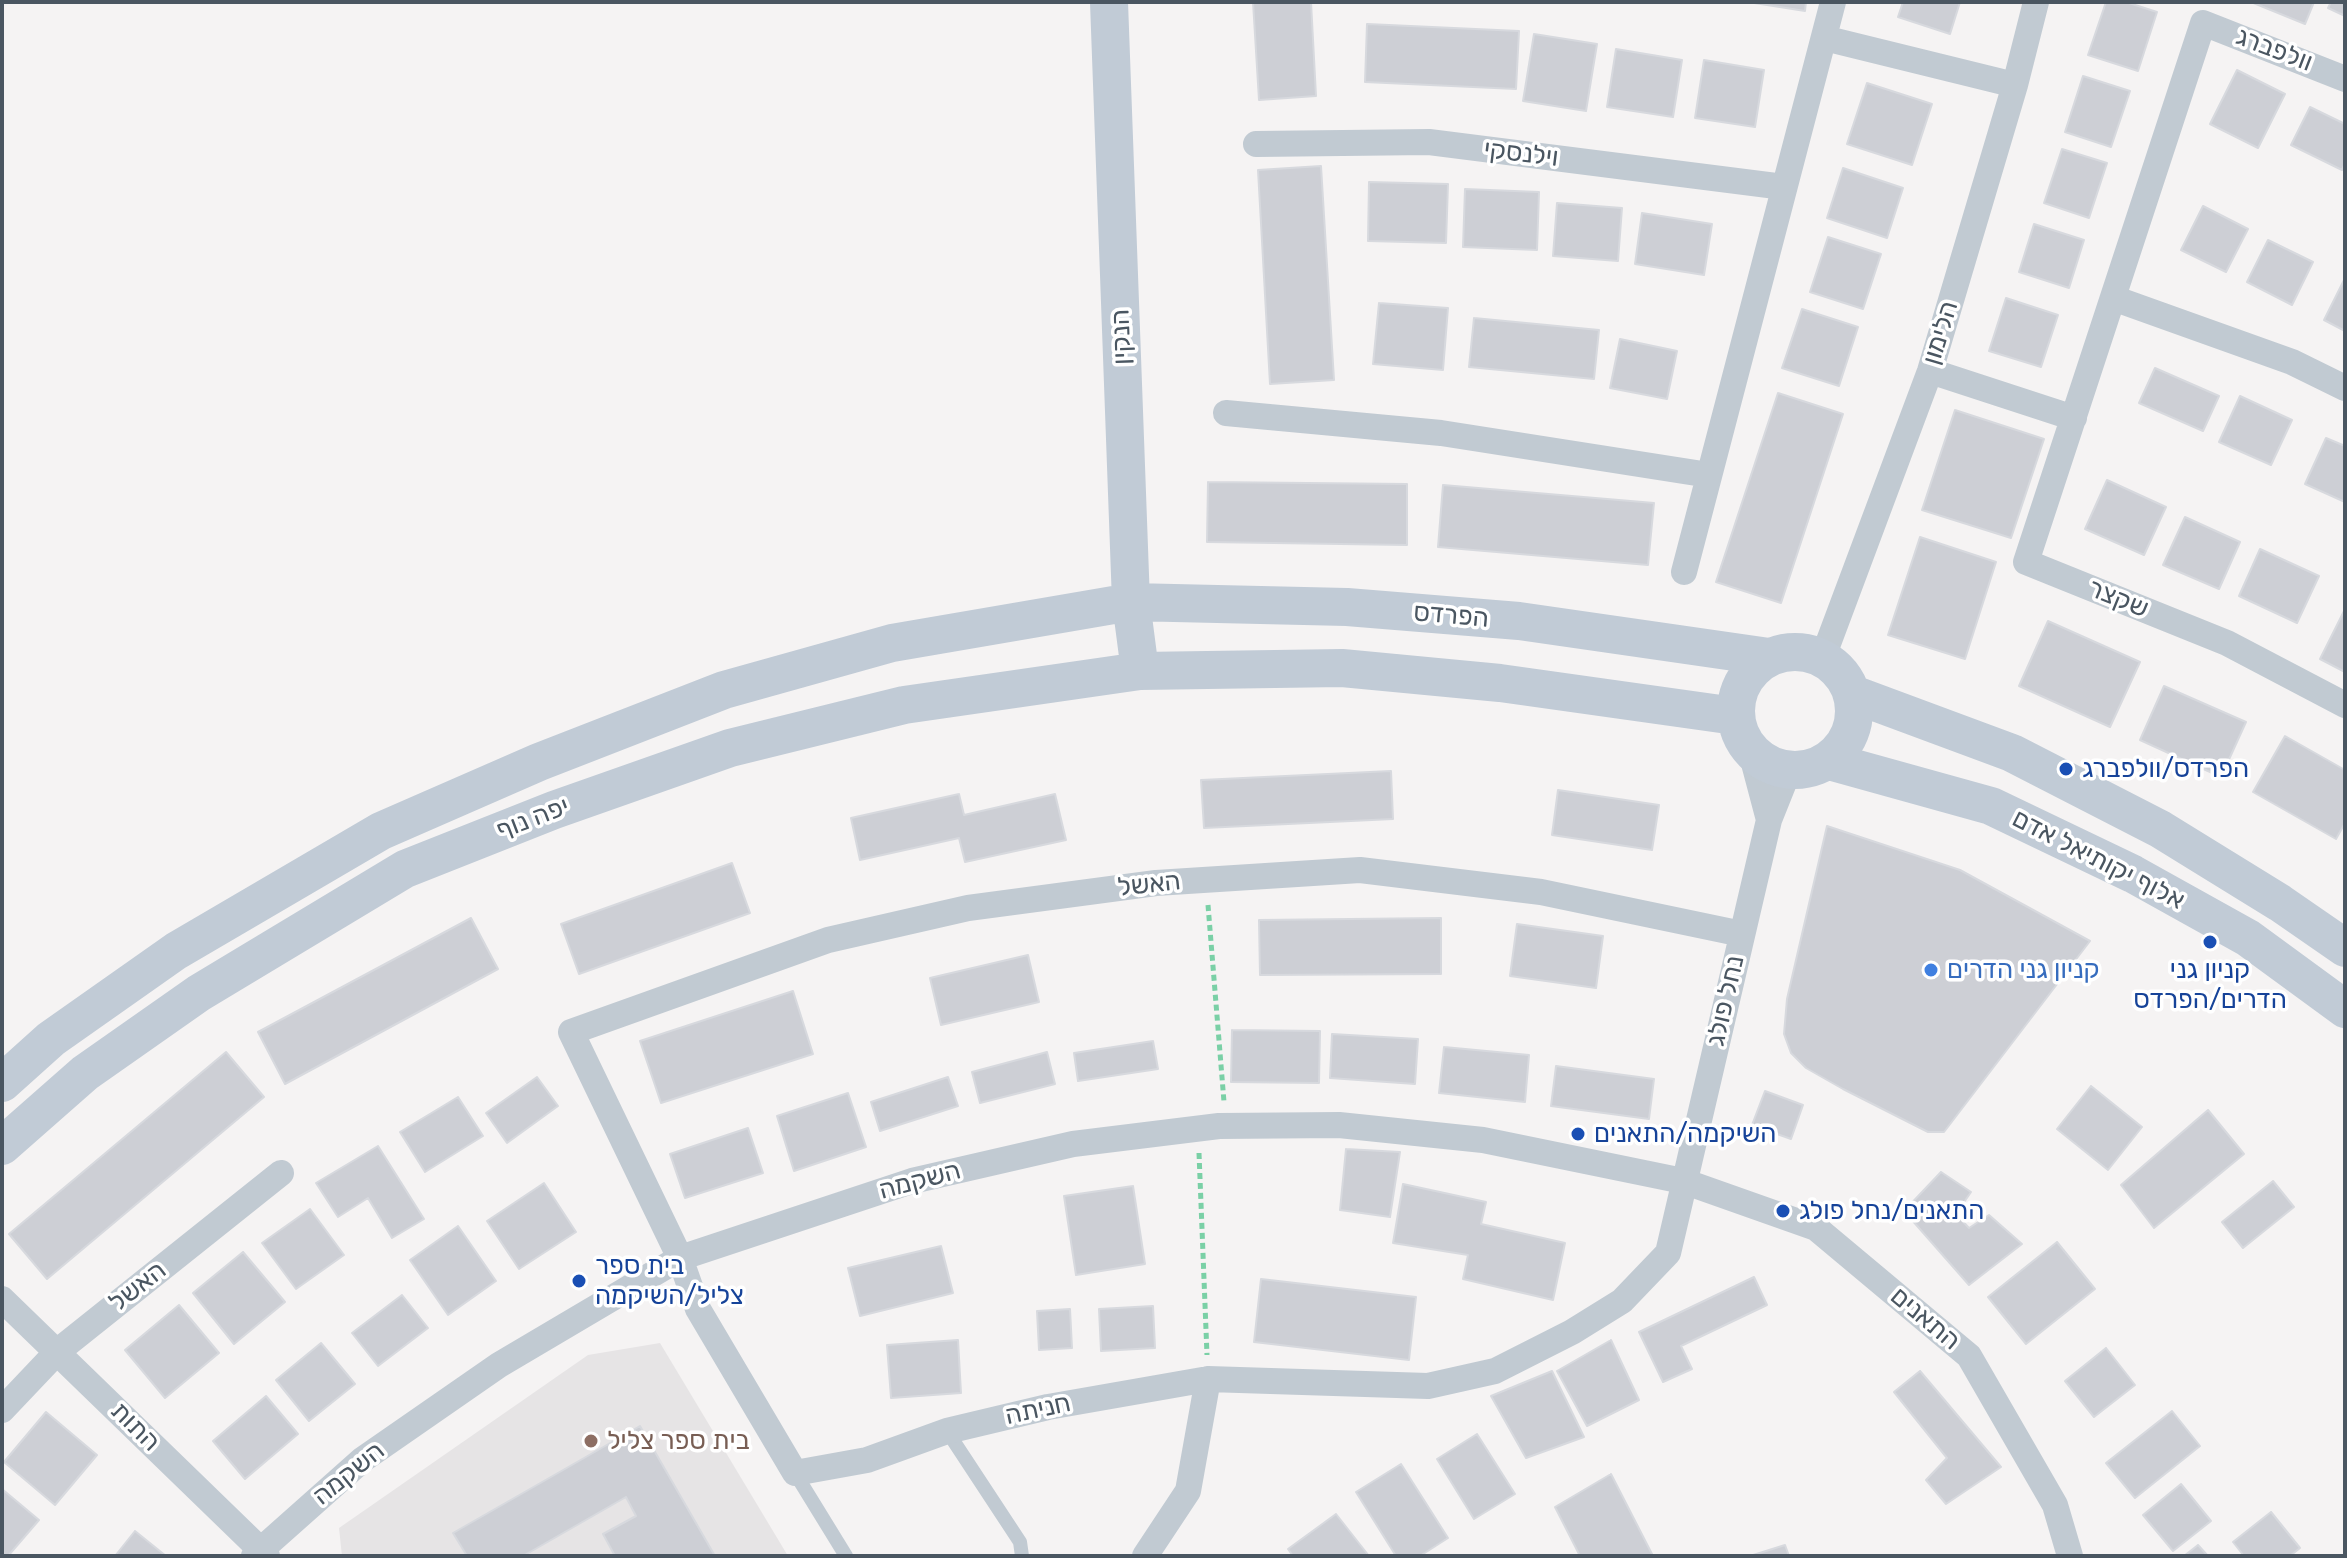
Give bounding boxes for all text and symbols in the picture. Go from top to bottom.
street label: וולפברג [2231,21,2317,79]
street label: וילנסקי [1482,134,1560,174]
street label: הלימון [1917,297,1965,369]
street label: הנקין [1105,309,1139,365]
street label: שקצר [2083,573,2153,625]
street label: הפרדס [1412,597,1490,635]
place label: הפרדס/וולפברג [2082,753,2249,785]
marker: הפרדס/וולפברג [2057,760,2075,778]
street label: יפה נוף [492,791,574,847]
street label: אלוף יקותיאל אדם [2007,803,2189,917]
street label: האשל [1116,866,1182,904]
marker: קניון גני הדרים/הפרדס [2201,933,2219,951]
street label: נחל פולג [1700,953,1752,1049]
place label: קניון גני הדרים [1947,954,2100,986]
place label: קניון גני הדרים/הפרדס [2133,954,2287,1016]
marker: קניון גני הדרים [1922,961,1940,979]
place label: השיקמה/התאנים [1594,1118,1776,1150]
marker: השיקמה/התאנים [1569,1125,1587,1143]
street label: השקמה [876,1155,964,1207]
place label: התאנים/נחל פולג [1799,1195,1984,1227]
marker: התאנים/נחל פולג [1774,1202,1792,1220]
place label: בית ספר צליל/השיקמה [595,1250,744,1312]
street label: האשל [103,1255,173,1319]
marker: בית ספר צליל/השיקמה [570,1272,588,1290]
street label: התאנים [1884,1281,1966,1357]
street label: חניתה [1002,1388,1074,1432]
street label: התות [104,1396,166,1458]
place label: בית ספר צליל [607,1425,750,1457]
marker: בית ספר צליל [582,1432,600,1450]
street label: השקמה [307,1436,391,1512]

